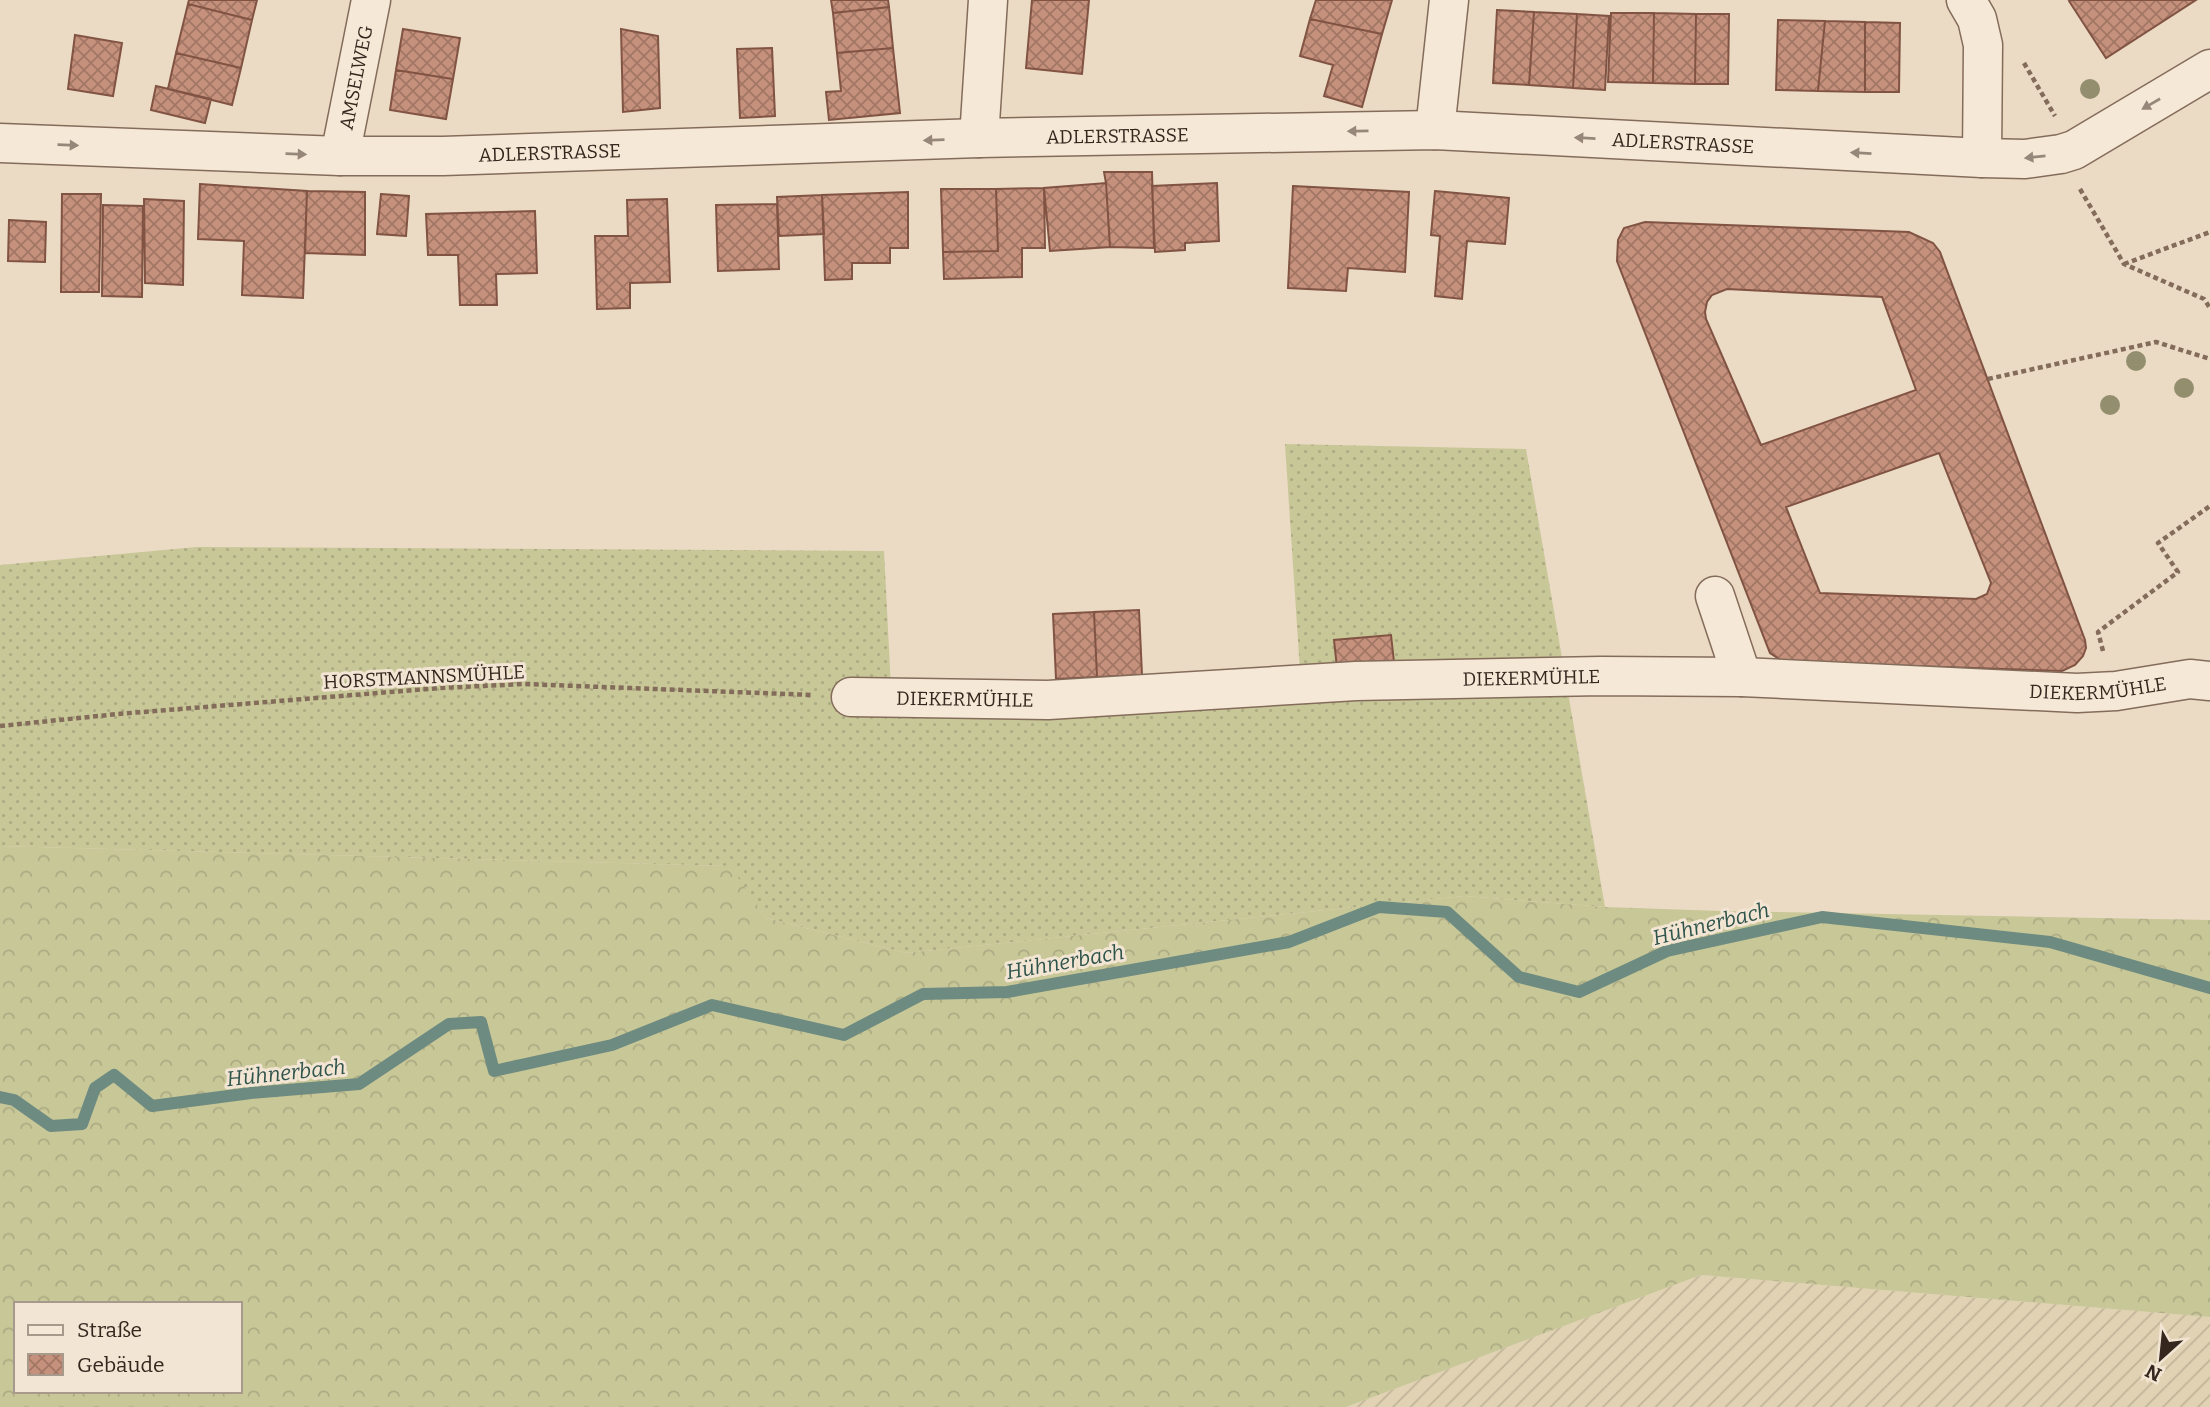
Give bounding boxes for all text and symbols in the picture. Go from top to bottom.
street label: AMSELWEG [334,23,377,132]
one-way arrow [2142,97,2161,110]
street label: ADLERSTRASSE [1046,123,1189,148]
one-way arrow [1347,126,1369,137]
street label: ADLERSTRASSE [1611,128,1755,158]
one-way arrow [1574,132,1596,143]
one-way arrow [923,134,945,146]
street label: ADLERSTRASSE [478,139,621,166]
one-way arrow [57,140,79,151]
one-way arrow [1850,147,1872,158]
one-way arrow [285,148,307,159]
one-way arrow [2024,152,2046,163]
street label: HORSTMANNSMÜHLE [323,660,525,694]
street label: DIEKERMÜHLE [1462,665,1600,690]
street label: DIEKERMÜHLE [2029,672,2168,705]
street label: DIEKERMÜHLE [896,686,1034,711]
water label: Hühnerbach [1650,897,1772,951]
water label: Hühnerbach [1004,939,1126,985]
water label: Hühnerbach [225,1054,347,1092]
legend [14,1302,242,1393]
text: Straße [77,1317,142,1343]
north arrow [2126,1323,2196,1393]
text: Gebäude [77,1352,165,1378]
text: N [2141,1359,2165,1386]

